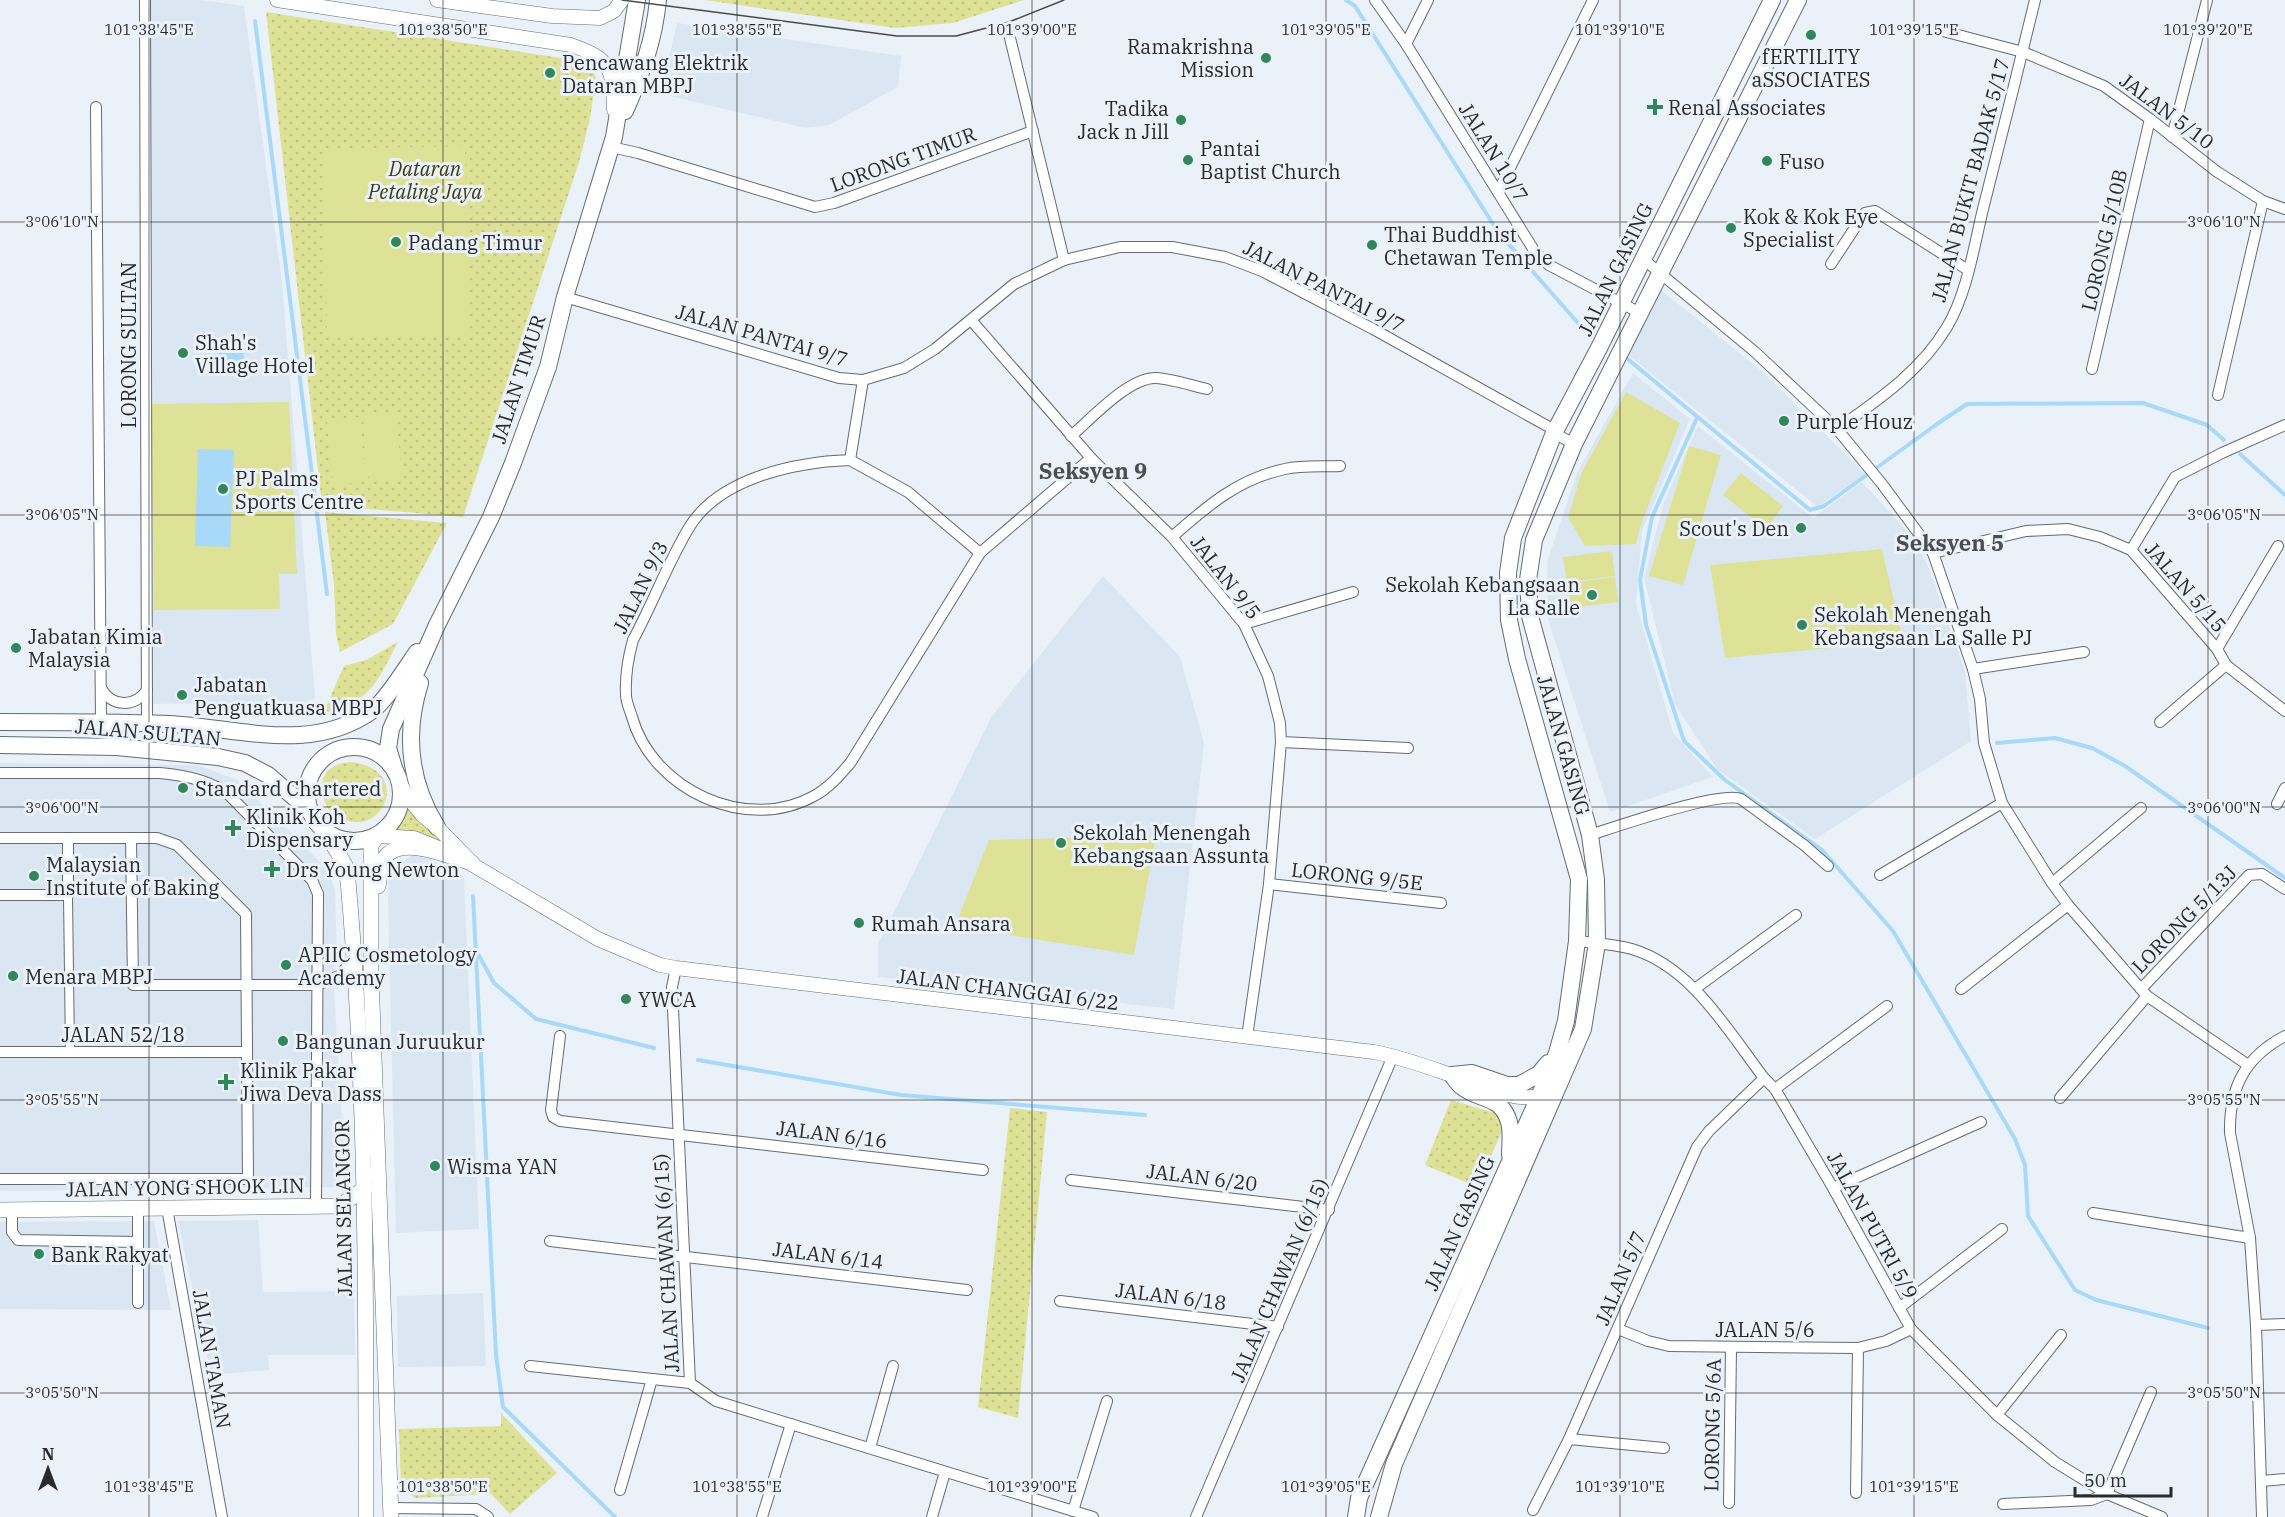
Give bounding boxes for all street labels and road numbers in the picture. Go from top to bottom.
street label: JALAN BUKIT BADAK 5/17 [1924,55,2016,305]
street label: JALAN 5/10 [2114,67,2220,155]
street label: JALAN 10/7 [1453,97,1535,207]
street label: LORONG TIMUR [826,120,980,198]
street label: LORONG 5/10B [2075,166,2133,314]
street label: JALAN GASING [1571,198,1659,340]
street label: JALAN PANTAI 9/7 [1239,234,1409,338]
street label: LORONG SULTAN [115,262,142,428]
street label: JALAN PANTAI 9/7 [673,298,851,372]
street label: JALAN TIMUR [484,311,552,447]
street label: JALAN 9/5 [1185,529,1267,625]
street label: JALAN 9/3 [606,536,674,638]
street label: JALAN 5/15 [2139,536,2233,638]
street label: JALAN GASING [1531,672,1597,818]
street label: JALAN SULTAN [74,712,222,752]
street label: LORONG 9/5E [1290,856,1424,896]
street label: LORONG 5/13J [2125,859,2243,979]
street label: JALAN CHANGGAI 6/22 [895,962,1121,1016]
street label: JALAN 52/18 [61,1021,185,1048]
street label: JALAN 6/16 [775,1114,889,1154]
street label: JALAN SELANGOR [328,1119,358,1297]
street label: JALAN PUTRI 5/9 [1821,1146,1925,1304]
street label: JALAN GASING [1417,1151,1501,1295]
street label: JALAN CHAWAN (6/15) [647,1153,685,1373]
street label: JALAN 6/20 [1145,1157,1259,1197]
street label: JALAN YONG SHOOK LIN [65,1171,305,1203]
street label: JALAN CHAWAN (6/15) [1224,1174,1334,1386]
street label: JALAN 5/7 [1588,1227,1652,1329]
street label: JALAN 6/14 [771,1235,885,1275]
street label: JALAN 6/18 [1114,1276,1228,1316]
street label: JALAN TAMAN [186,1287,238,1431]
street label: JALAN 5/6 [1715,1316,1815,1343]
street label: LORONG 5/6A [1697,1358,1727,1492]

